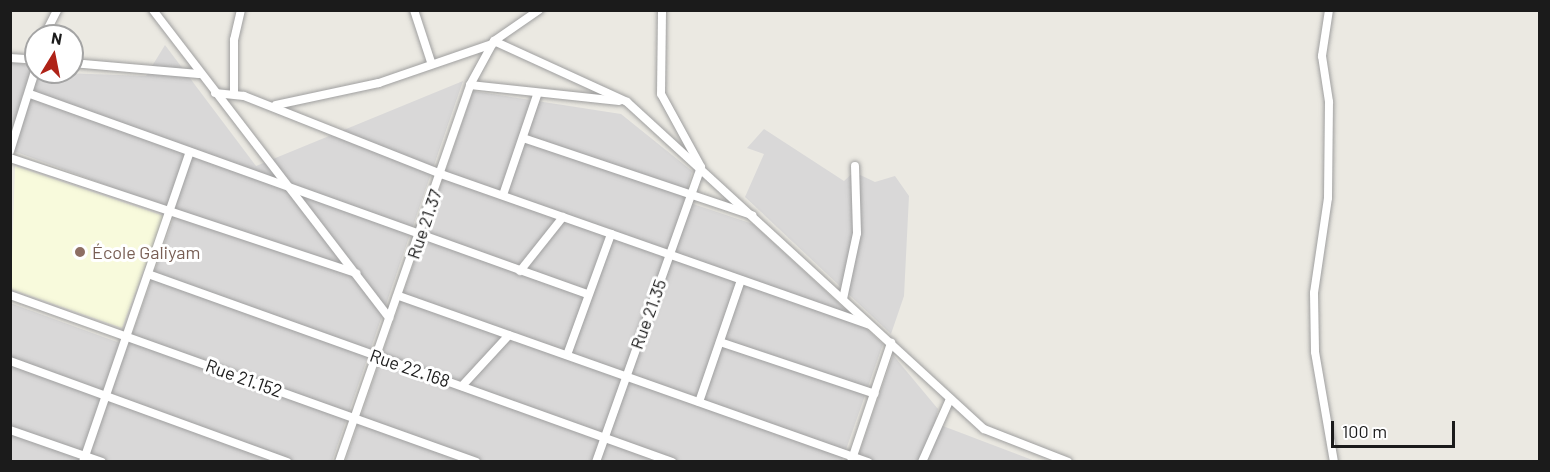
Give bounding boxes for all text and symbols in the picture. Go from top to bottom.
north arrow [24,24,84,84]
text: N [50,27,64,48]
street label: Rue 21.37 [402,186,446,262]
place label: École Galiyam [92,241,200,263]
marker: École Galiyam [73,245,87,259]
street label: Rue 21.35 [625,276,671,352]
street label: Rue 22.168 [367,344,453,392]
street label: Rue 21.152 [203,354,285,402]
scale bar [1334,409,1458,447]
text: 100 m [1342,420,1387,442]

